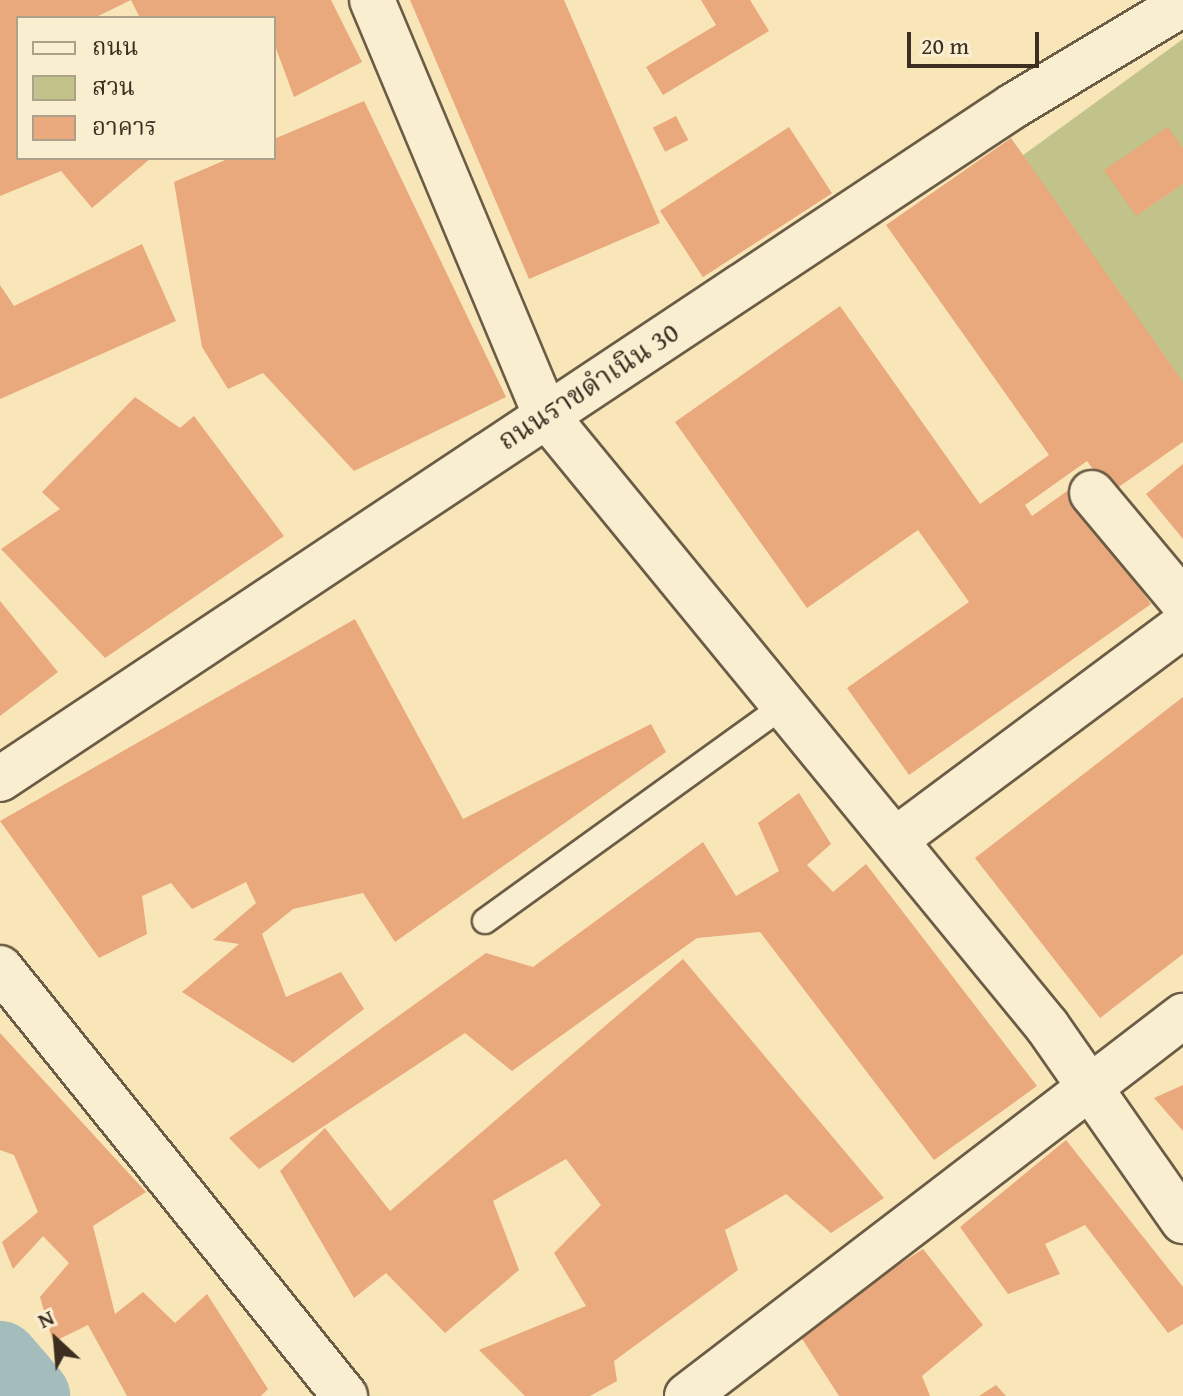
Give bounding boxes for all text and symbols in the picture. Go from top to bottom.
legend [16,16,276,160]
scale bar [911,16,1043,66]
text: 20 m [921,28,969,63]
text: ถนน [92,29,138,64]
text: สวน [92,69,135,104]
text: อาคาร [92,109,157,144]
street label: ถนนราขดำเนิน 30 [491,315,685,457]
north arrow [16,1300,96,1380]
text: N [32,1301,59,1336]

